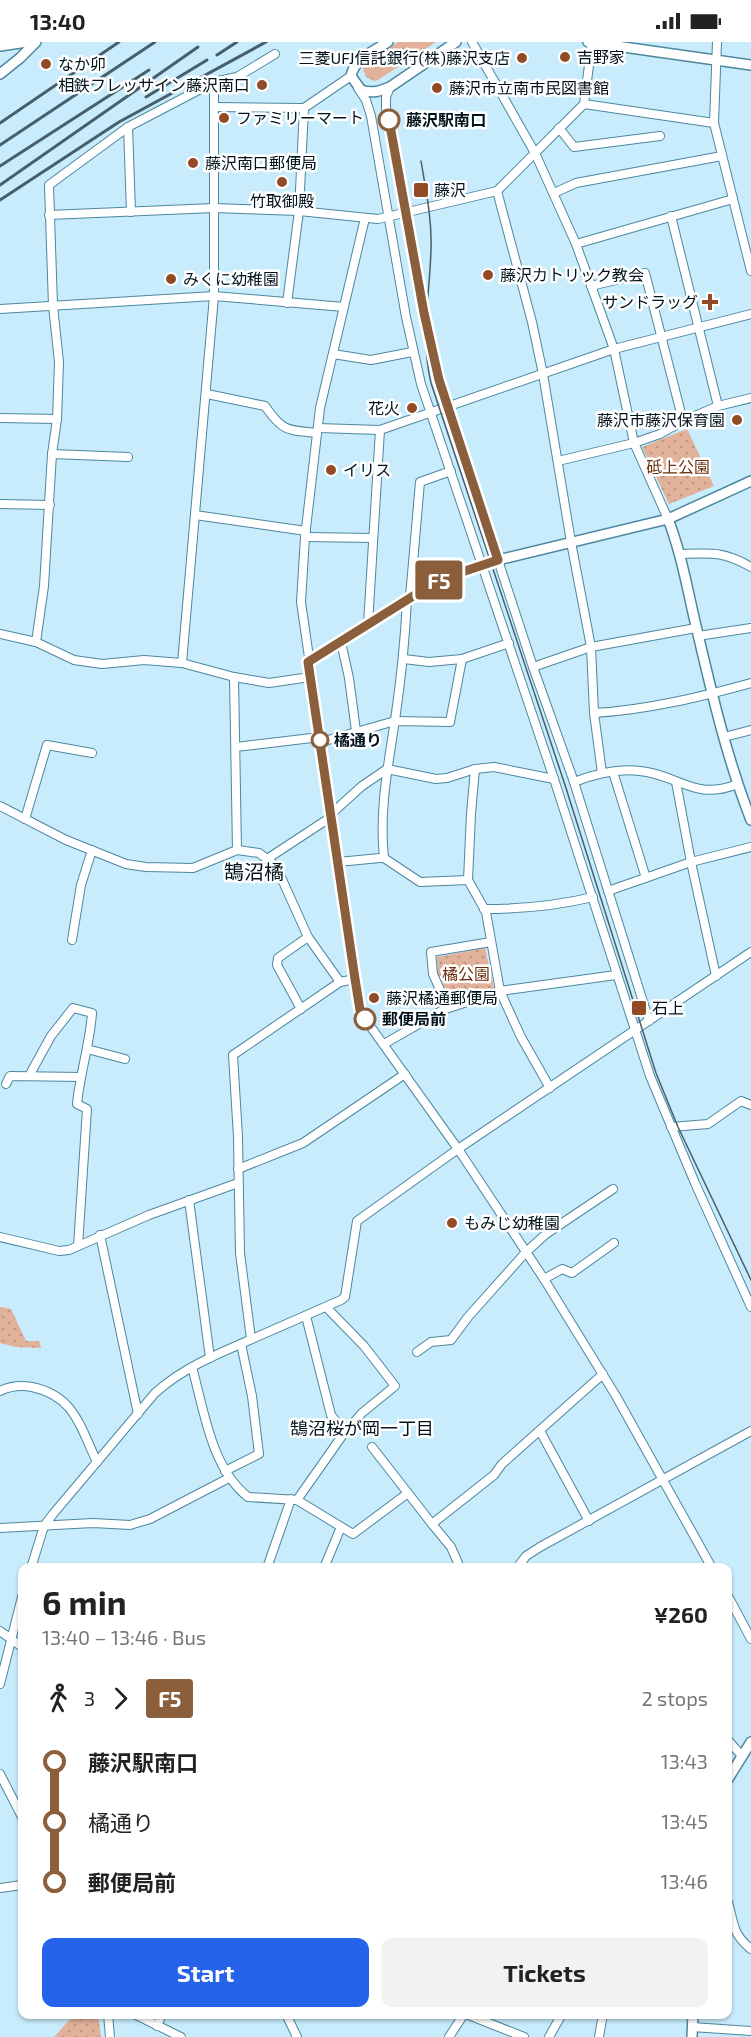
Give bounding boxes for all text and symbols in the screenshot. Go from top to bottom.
text: 13:40 [30,8,86,34]
place label: 吉野家 [577,47,625,66]
place label: 三菱UFJ信託銀行(株)藤沢支店 [299,48,510,67]
marker: 吉野家 [558,50,572,64]
marker: 三菱UFJ信託銀行(株)藤沢支店 [515,51,529,65]
place label: なか卯 [58,54,106,73]
marker: なか卯 [39,57,53,71]
place label: 相鉄フレッサイン藤沢南口 [58,75,250,94]
marker: 相鉄フレッサイン藤沢南口 [255,78,269,92]
place label: 藤沢市立南市民図書館 [449,78,609,97]
marker: 藤沢市立南市民図書館 [430,81,444,95]
place label: ファミリーマート [236,108,364,127]
marker: 藤沢駅南口 [378,109,400,131]
place label: 藤沢駅南口 [406,110,486,129]
marker: ファミリーマート [217,111,231,125]
place label: 藤沢南口郵便局 [205,153,317,172]
marker: 藤沢南口郵便局 [186,156,200,170]
marker: 竹取御殿 [275,175,289,189]
place label: 藤沢 [434,180,466,199]
marker: 藤沢 [412,181,430,199]
place label: 竹取御殿 [250,191,314,210]
place label: 藤沢カトリック教会 [500,265,644,284]
marker: 藤沢カトリック教会 [481,268,495,282]
place label: みくに幼稚園 [183,269,279,288]
marker: みくに幼稚園 [164,272,178,286]
place label: サンドラッグ [602,292,698,311]
marker: サンドラッグ [703,295,717,309]
place label: 花火 [368,398,400,417]
marker: 花火 [405,401,419,415]
place label: 藤沢市藤沢保育園 [597,410,725,429]
marker: 藤沢市藤沢保育園 [730,413,744,427]
park label: 砥上公園 [646,457,710,476]
place label: イリス [343,460,391,479]
marker: イリス [324,463,338,477]
line badge: F5 [412,560,466,600]
text: F5 [427,568,451,593]
place label: 橘通り [334,730,382,749]
marker: 橘通り [311,731,329,749]
district label: 鵠沼橘 [224,859,284,883]
park label: 橘公園 [442,964,490,983]
place label: 藤沢橘通郵便局 [386,988,498,1007]
marker: 藤沢橘通郵便局 [367,991,381,1005]
place label: 石上 [652,998,684,1017]
marker: 石上 [630,999,648,1017]
marker: 郵便局前 [354,1008,376,1030]
place label: 郵便局前 [382,1009,446,1028]
place label: もみじ幼稚園 [464,1213,560,1232]
marker: もみじ幼稚園 [445,1216,459,1230]
district label: 鵠沼桜が岡一丁目 [290,1417,434,1439]
text: 6 min [42,1582,127,1622]
text: ¥260 [654,1601,708,1627]
text: 13:40 – 13:46 · Bus [42,1625,206,1649]
icon: walk [42,1682,75,1715]
icon: forward [104,1682,137,1715]
text: 3 [84,1686,95,1710]
text: F5 [158,1686,181,1711]
text: 2 stops [641,1686,708,1710]
text: 藤沢駅南口 [88,1749,198,1775]
text: 13:43 [661,1749,708,1773]
text: 橘通り [88,1809,154,1835]
text: 13:45 [661,1809,708,1833]
text: 郵便局前 [88,1869,176,1895]
text: 13:46 [660,1869,708,1893]
button: Start [42,1938,369,2007]
button: Tickets [381,1938,708,2007]

